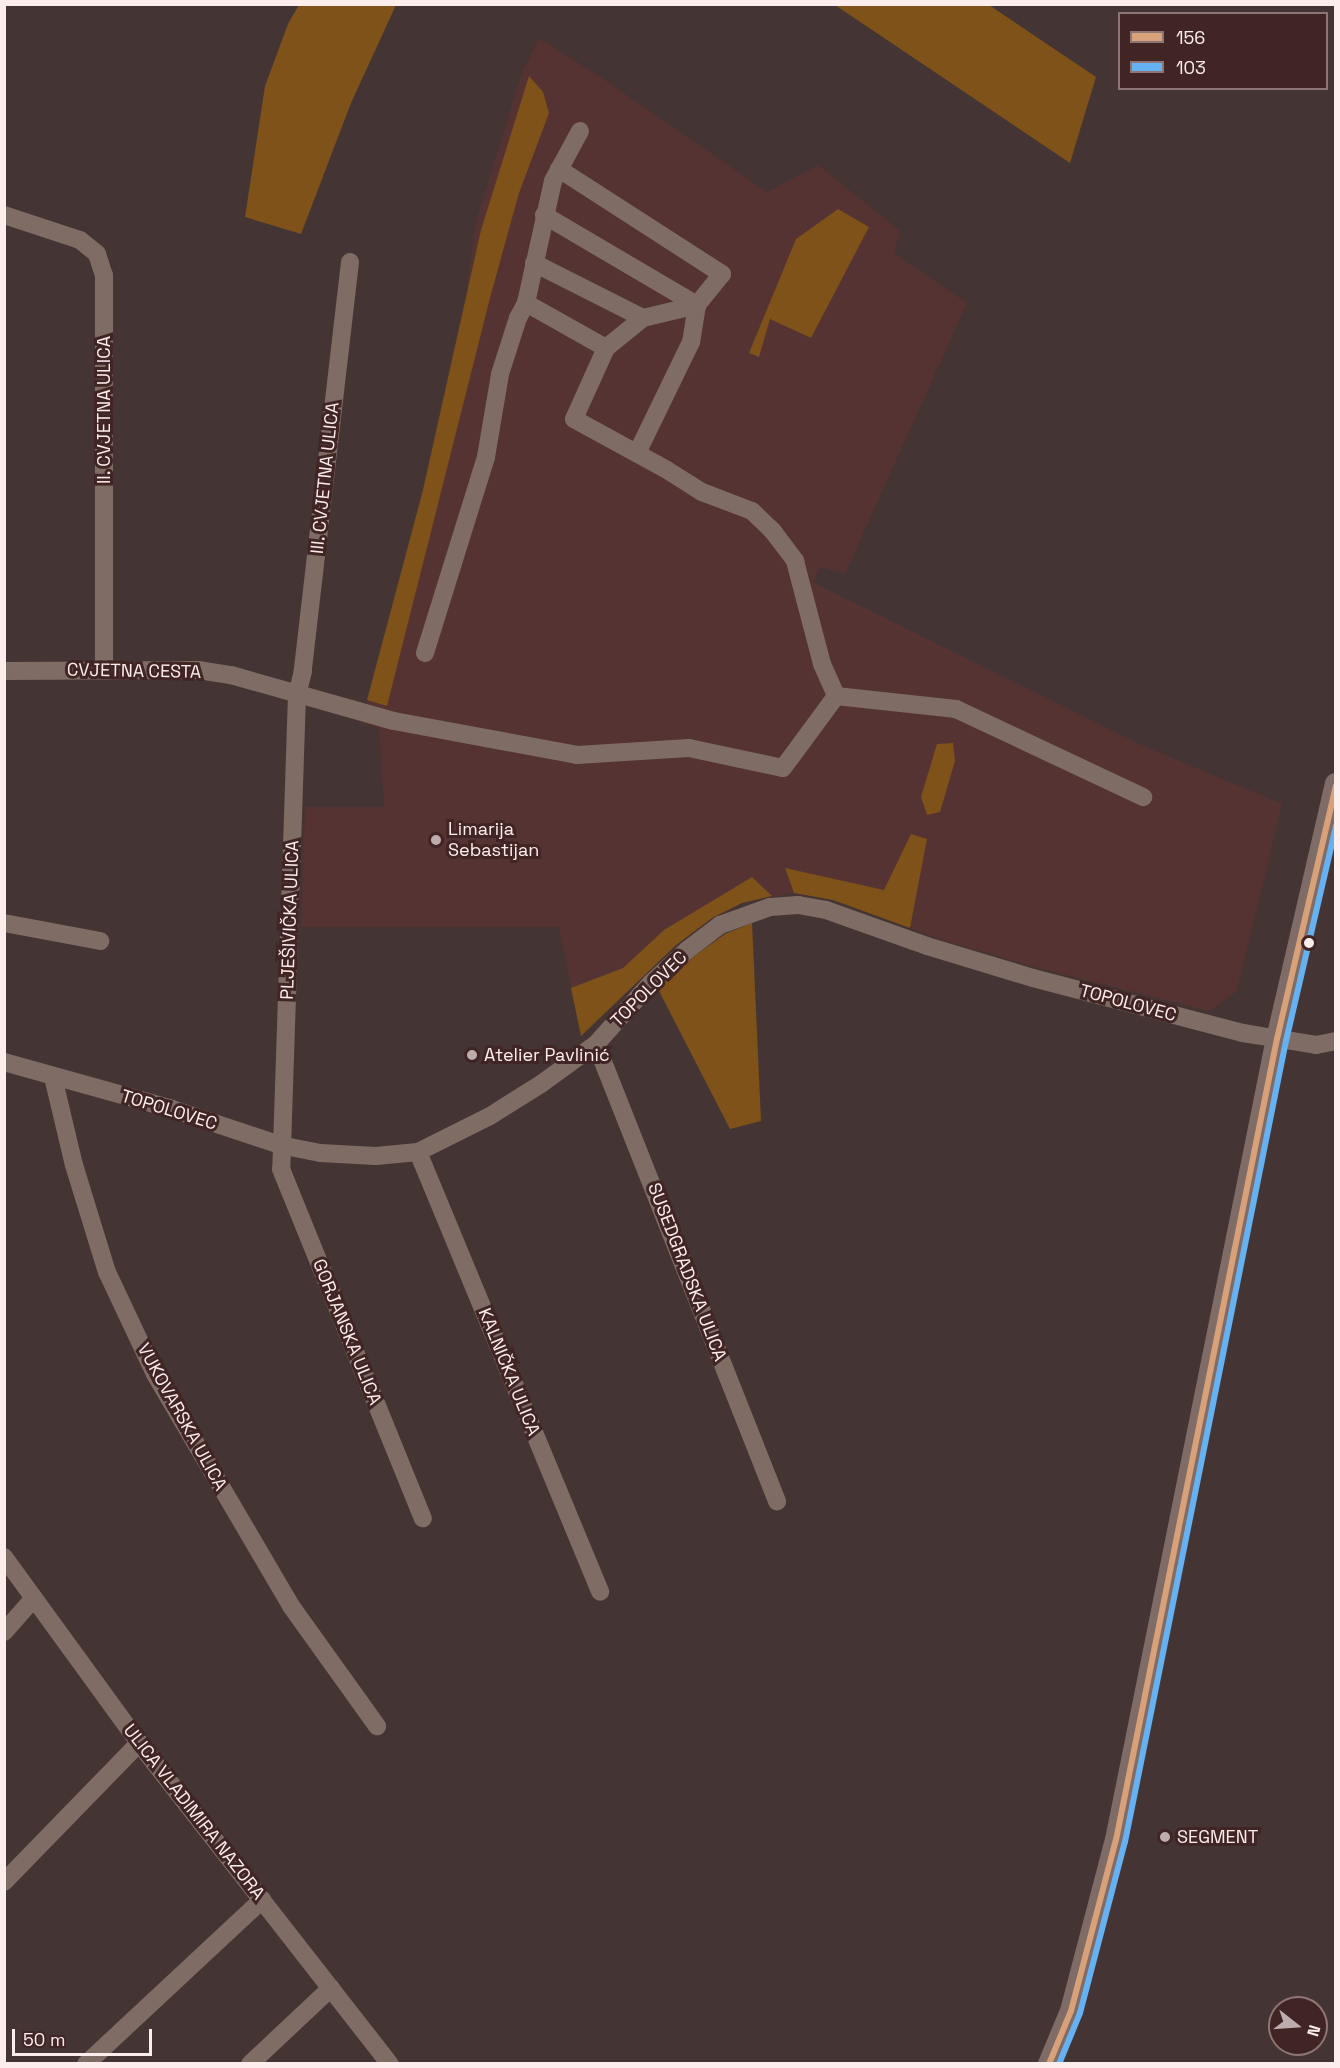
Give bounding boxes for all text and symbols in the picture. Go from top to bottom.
legend [1118,12,1328,90]
text: 156 [1176,26,1205,49]
text: 103 [1176,56,1206,79]
street label: II. CVJETNA ULICA [93,336,115,484]
street label: III. CVJETNA ULICA [306,401,344,555]
street label: CVJETNA CESTA [66,659,202,683]
place label: Limarija Sebastijan [448,819,539,862]
marker: Limarija Sebastijan [429,833,443,847]
street label: PLJEŠIVIČKA ULICA [276,840,304,1000]
unlabelled marker [1303,937,1315,949]
street label: TOPOLOVEC [606,946,692,1032]
street label: TOPOLOVEC [1077,980,1179,1026]
place label: Atelier Pavlinić [484,1044,610,1066]
marker: Atelier Pavlinić [465,1048,479,1062]
street label: TOPOLOVEC [119,1085,219,1135]
street label: SUSEDGRADSKA ULICA [643,1180,731,1364]
street label: GORJANSKA ULICA [308,1256,386,1408]
street label: KALNIČKA ULICA [474,1305,544,1439]
street label: VUKOVARSKA ULICA [133,1340,231,1494]
street label: ULICA VLADIMIRA NAZORA [118,1720,270,1904]
place label: SEGMENT [1177,1826,1258,1848]
marker: SEGMENT [1158,1830,1172,1844]
north arrow [1268,1996,1328,2056]
scale bar [15,2017,154,2055]
text: N [1302,2023,1325,2039]
text: 50 m [23,2028,65,2051]

